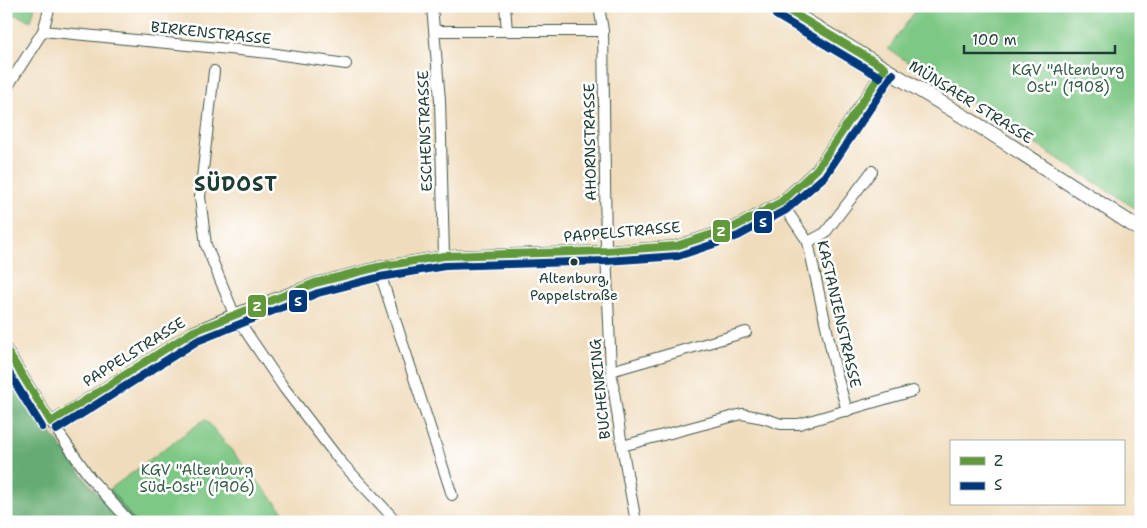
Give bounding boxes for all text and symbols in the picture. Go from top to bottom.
street label: BIRKENSTRASSE [150,17,272,49]
scale bar [964,22,1116,54]
text: 100 m [972,30,1017,50]
street label: MÜNSAER STRASSE [905,56,1037,148]
park label: KGV "Altenburg Ost" (1908) [1012,60,1124,97]
street label: ESCHENSTRASSE [413,70,437,192]
street label: AHORNSTRASSE [579,83,601,201]
district label: SÜDOST [194,170,278,197]
line badge: S [753,210,773,234]
text: S [759,213,767,231]
street label: PAPPELSTRASSE [563,217,681,247]
line badge: Z [712,219,731,243]
text: Z [717,222,726,240]
street label: KASTANIENSTRASSE [812,238,866,390]
marker: Altenburg, Pappelstraße [569,257,579,267]
place label: Altenburg, Pappelstraße [530,269,618,304]
line badge: S [288,289,308,313]
text: S [294,292,302,310]
line badge: Z [247,294,267,318]
text: Z [253,297,262,315]
street label: PAPPELSTRASSE [79,312,189,392]
street label: BUCHENRING [585,338,615,440]
legend [950,440,1124,506]
text: Z [994,451,1003,471]
park label: KGV "Altenburg Süd-Ost" (1906) [140,460,254,497]
text: S [994,475,1002,495]

